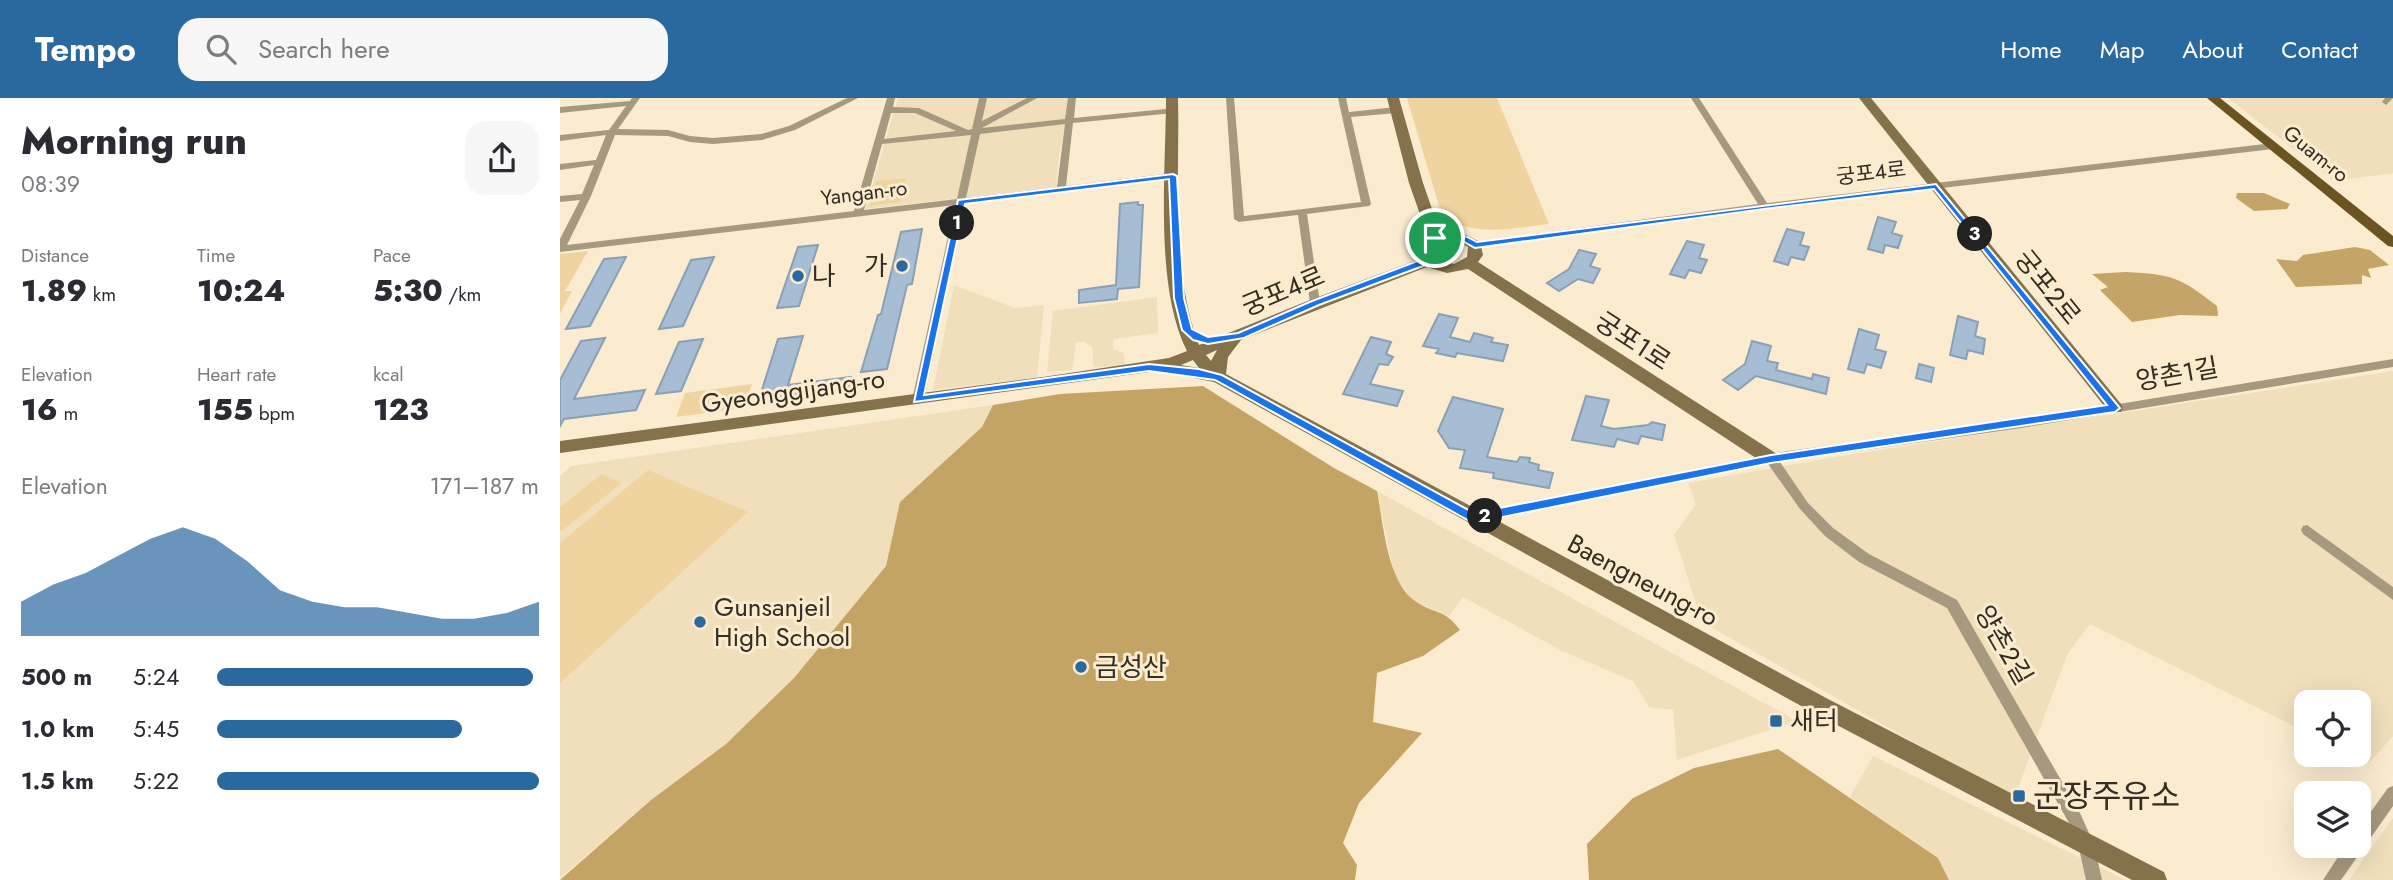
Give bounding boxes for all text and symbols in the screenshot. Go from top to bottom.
search box [178,18,668,81]
text: Tempo [35,26,136,73]
icon: search [202,30,240,68]
text: Search here [258,30,390,68]
text: Home [2000,32,2062,67]
text: Map [2100,32,2144,67]
text: About [2182,32,2243,67]
text: Contact [2281,32,2358,67]
text: Morning run [21,113,247,168]
street label: Guam-ro [2277,118,2355,190]
button: share [465,121,539,195]
street label: 궁포4로 [1834,154,1908,192]
text: 08:39 [21,167,80,201]
street label: Yangan-ro [819,173,909,213]
pin: 1 [940,206,974,240]
pin [1405,208,1465,268]
text: 1 [952,209,961,236]
pin: 3 [1958,216,1992,252]
icon: arrive [1416,219,1454,257]
text: 3 [1969,220,1980,247]
street label: 궁포2로 [2006,241,2090,333]
text: Distance [21,242,89,269]
text: Time [197,242,235,269]
text: Pace [373,242,411,269]
place label: 가 [864,247,888,285]
place label: 나 [812,257,836,295]
street label: 궁포4로 [1236,257,1330,325]
marker: 가 [894,258,910,274]
marker: 나 [790,268,806,284]
text: 1.89 [21,269,87,312]
text: 10:24 [197,269,286,312]
text: 5:30 [373,269,443,312]
text: km [87,281,116,308]
text: /km [443,281,481,308]
street label: 궁포1로 [1588,302,1678,380]
street label: 양촌1길 [2133,348,2221,400]
street label: Gyeonggijang-ro [699,359,887,423]
text: Elevation [21,361,93,388]
text: Heart rate [197,361,276,388]
text: kcal [373,361,404,388]
text: 16 [21,388,58,431]
text: 155 [197,388,253,431]
text: 123 [373,388,429,431]
text: m [58,400,78,427]
text: bpm [253,400,295,427]
text: Elevation [21,469,108,503]
text: 171–187 m [430,469,539,503]
pin: 2 [1468,498,1502,534]
text: 2 [1478,502,1491,529]
street label: Baengneung-ro [1561,524,1725,636]
place label: Gunsanjeil High School [714,588,850,656]
street label: 양촌2길 [1966,598,2042,692]
marker: Gunsanjeil High School [692,614,708,630]
place label: 금성산 [1095,648,1167,686]
marker: 금성산 [1073,659,1089,675]
text: 500 m [21,660,92,694]
text: 5:24 [133,660,179,694]
map controls [2294,690,2371,858]
button: locate [2294,690,2371,767]
place label: 새터 [1790,702,1838,740]
text: 1.0 km [21,712,94,746]
text: 5:45 [133,712,179,746]
marker: 새터 [1768,713,1784,729]
text: 1.5 km [21,764,94,798]
text: 5:22 [133,764,179,798]
place label: 군장주유소 [2033,773,2180,819]
button: layers [2294,781,2371,858]
marker: 군장주유소 [2011,788,2027,804]

